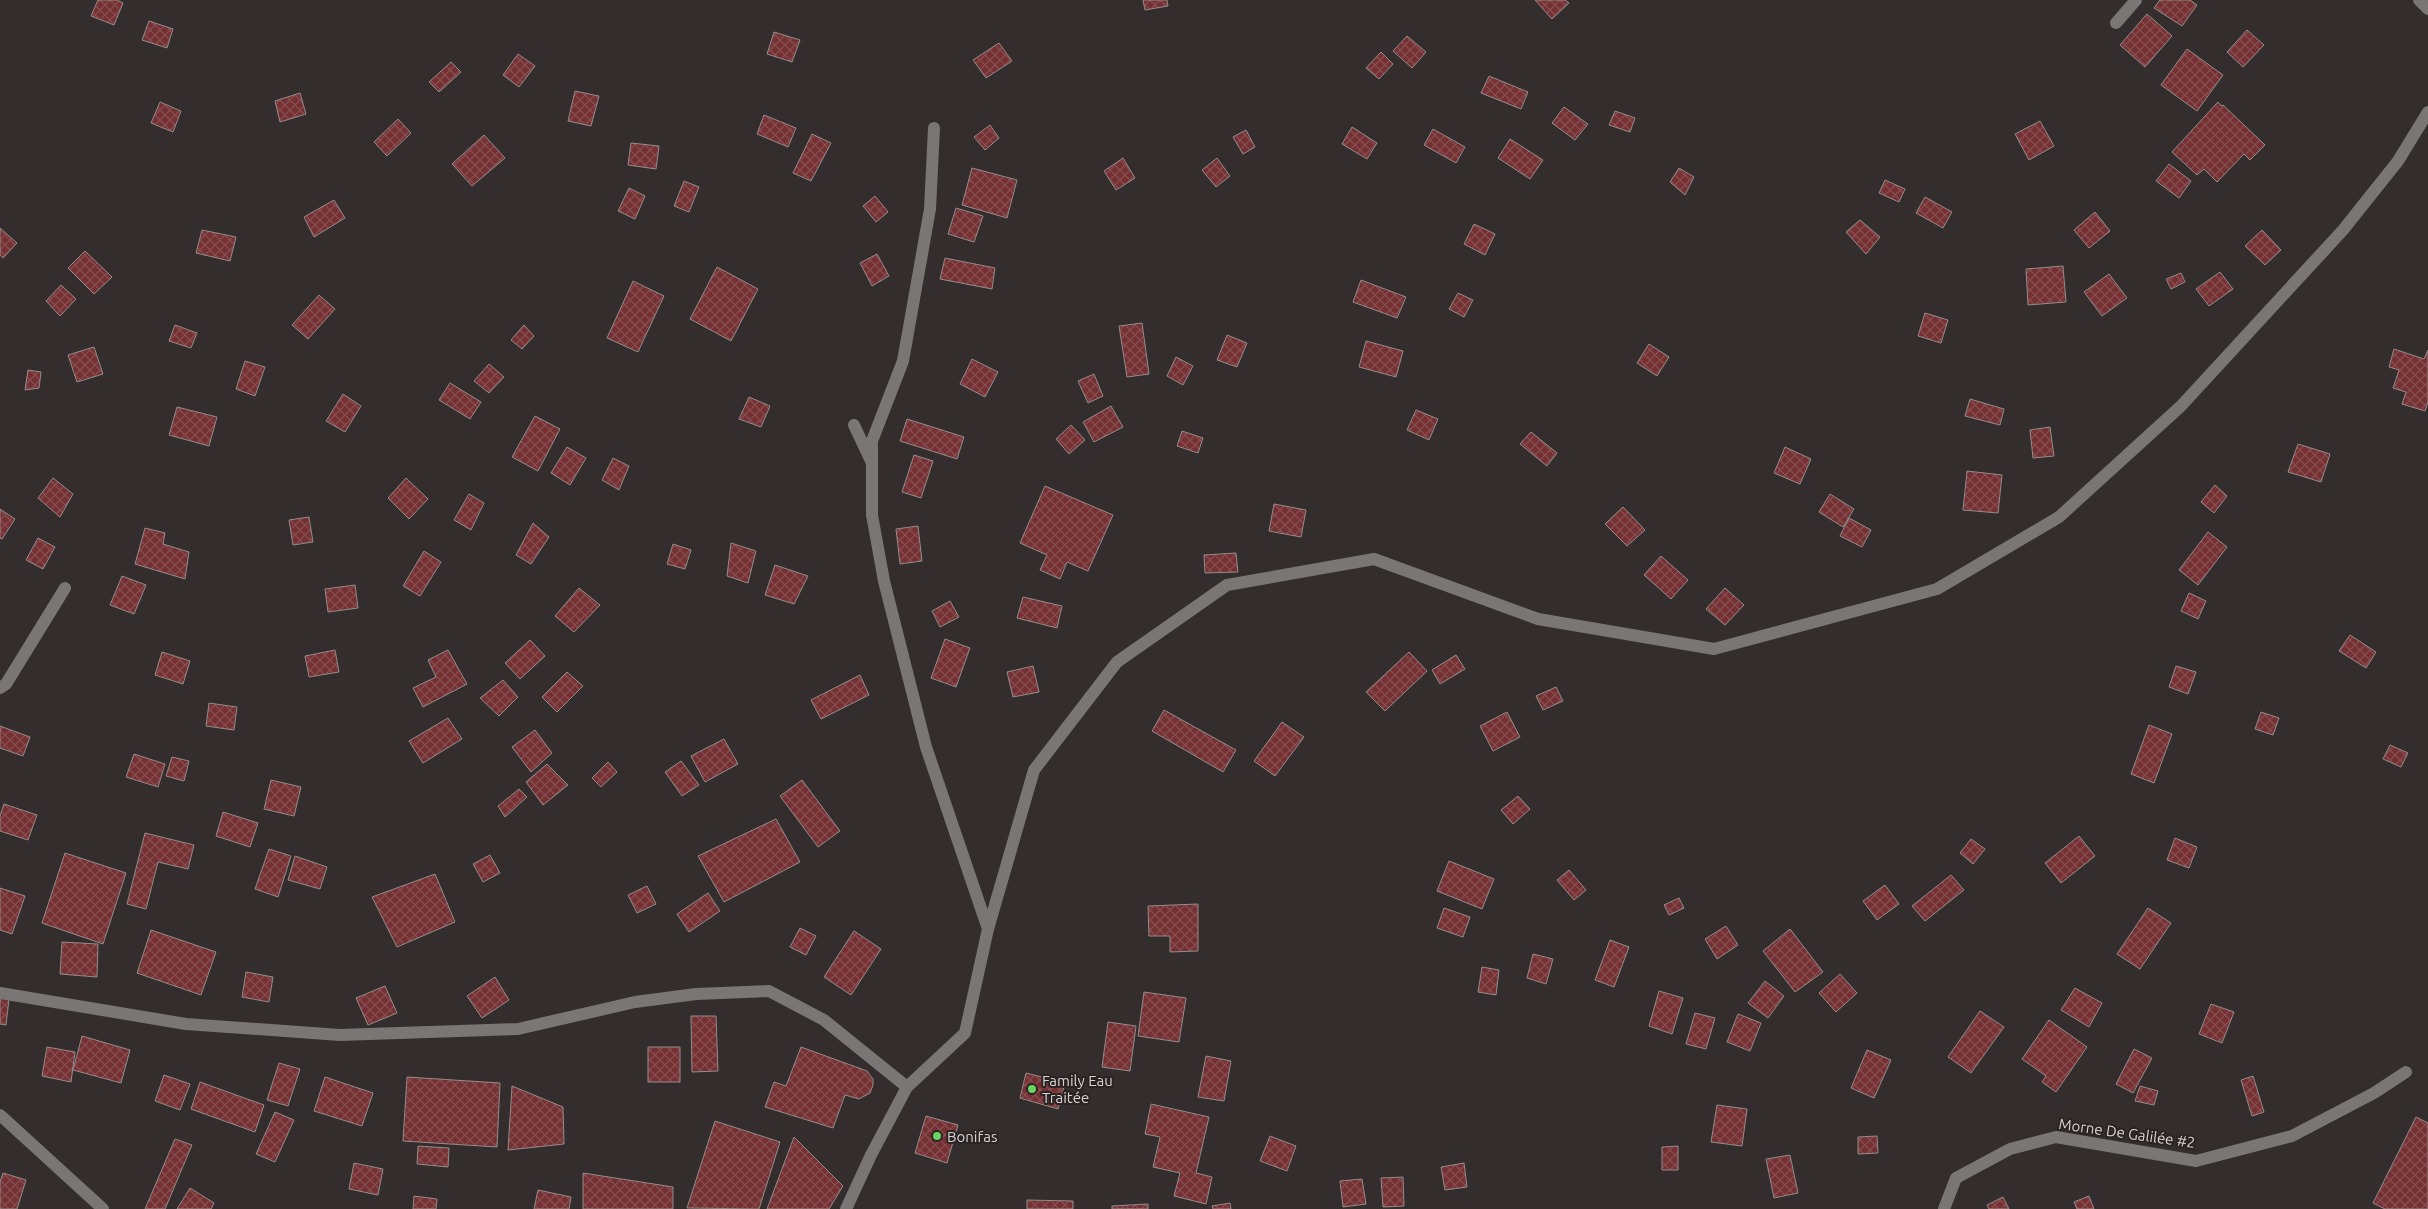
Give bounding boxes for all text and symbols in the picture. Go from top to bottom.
place label: Family Eau Traitée [1042,1072,1113,1106]
marker: Family Eau Traitée [1026,1083,1038,1095]
street label: Morne De Galilée #2 [2058,1115,2196,1151]
place label: Bonifas [947,1128,997,1145]
marker: Bonifas [931,1130,943,1142]

